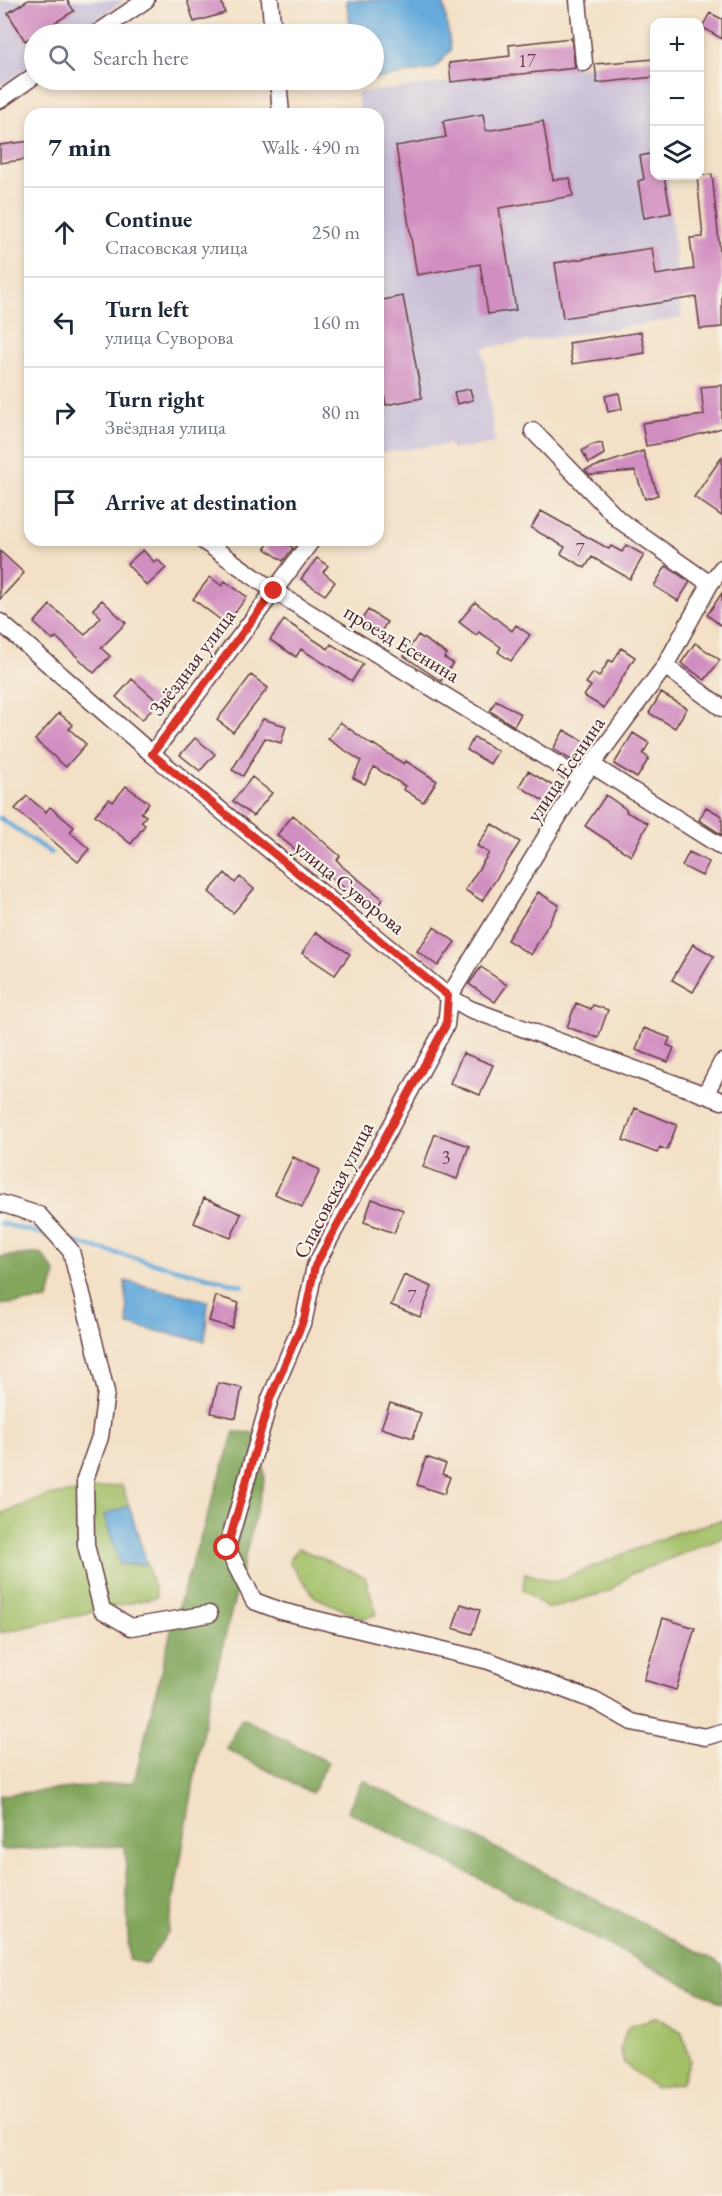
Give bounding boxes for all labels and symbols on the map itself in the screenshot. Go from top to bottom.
house number: 17 [518,49,536,72]
house number: 7 [576,538,585,561]
route end [260,577,286,603]
street label: проезд Есенина [339,598,465,688]
street label: Звёздная улица [143,603,241,721]
street label: улица Есенина [520,710,611,827]
street label: улица Суворова [289,834,412,940]
street label: Спасовская улица [287,1116,379,1263]
house number: 3 [442,1146,450,1169]
house number: 7 [408,1285,417,1308]
route start [213,1534,239,1560]

